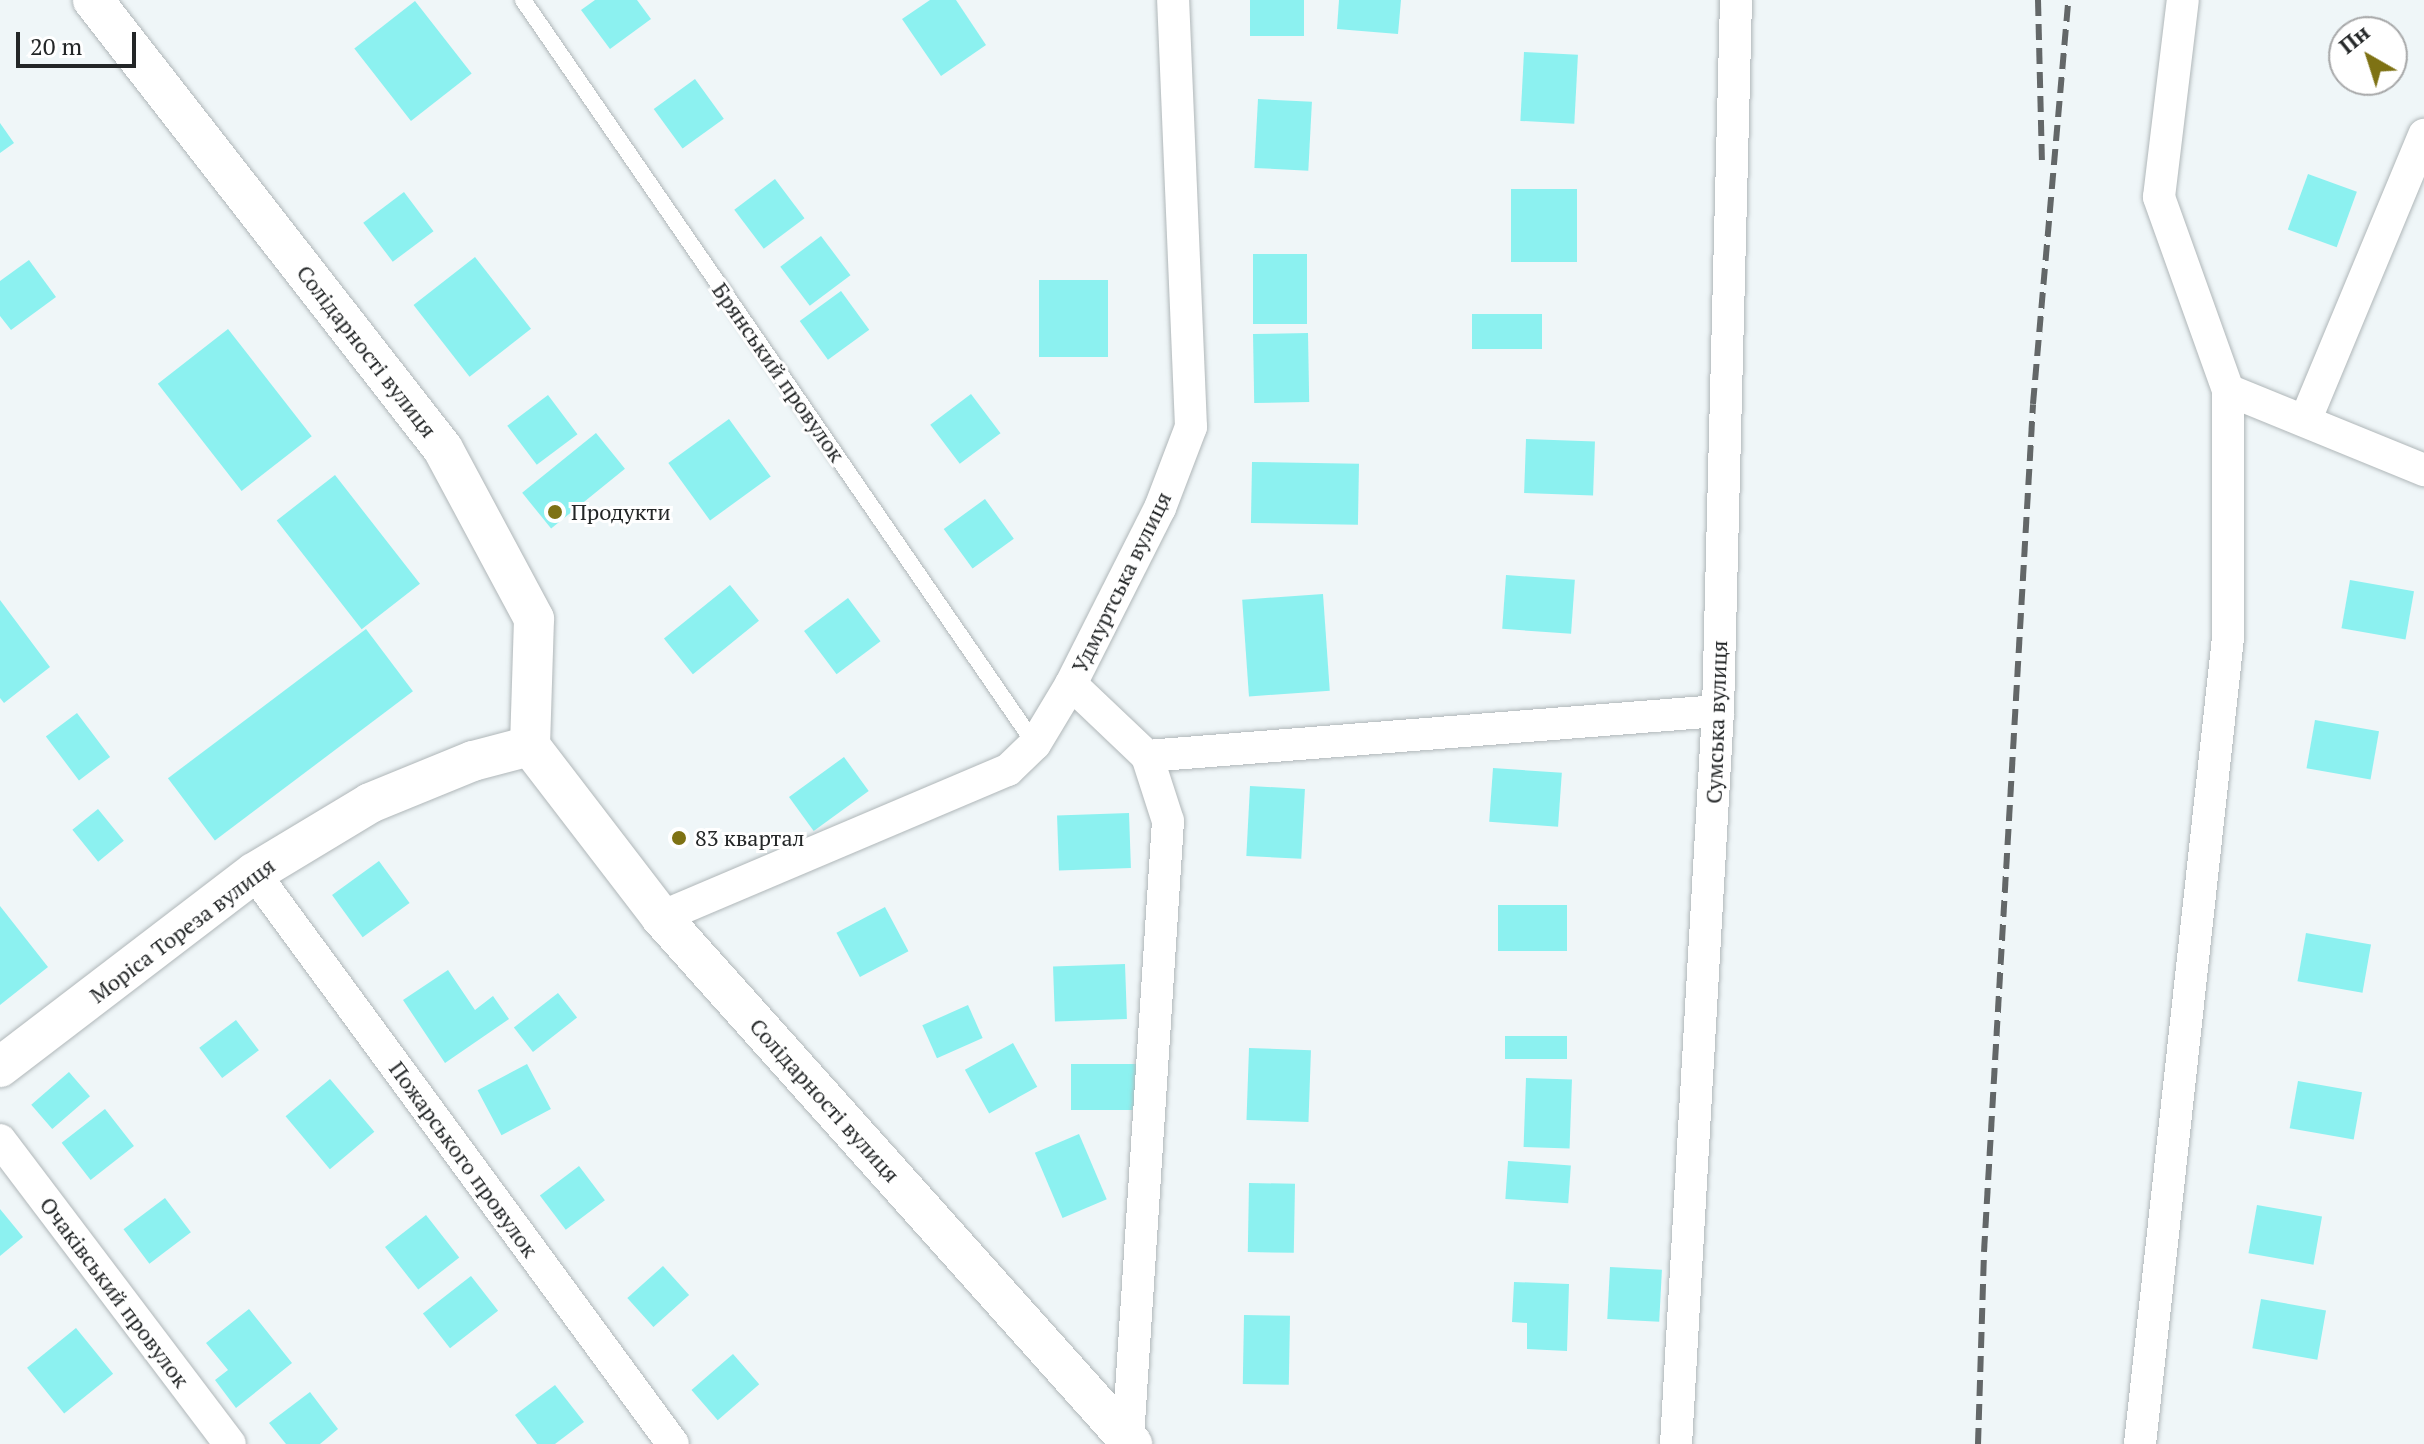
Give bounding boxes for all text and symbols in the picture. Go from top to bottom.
scale bar [20,16,140,66]
north arrow [2328,16,2408,96]
text: Пн [2333,17,2375,60]
text: 20 m [30,30,82,62]
street label: Солідарності вулиця [292,260,442,442]
street label: Брянський провулок [707,277,851,467]
street label: Удмуртська вулиця [1066,487,1176,677]
place label: Продукти [571,499,671,525]
marker: Продукти [546,503,564,521]
street label: Сумська вулиця [1700,640,1732,804]
place label: 83 квартал [695,825,804,851]
marker: 83 квартал [670,829,688,847]
street label: Моріса Тореза вулиця [84,852,280,1008]
street label: Солідарності вулиця [745,1013,905,1187]
street label: Пожарського провулок [384,1056,544,1262]
street label: Очакiвський провулок [35,1192,195,1392]

